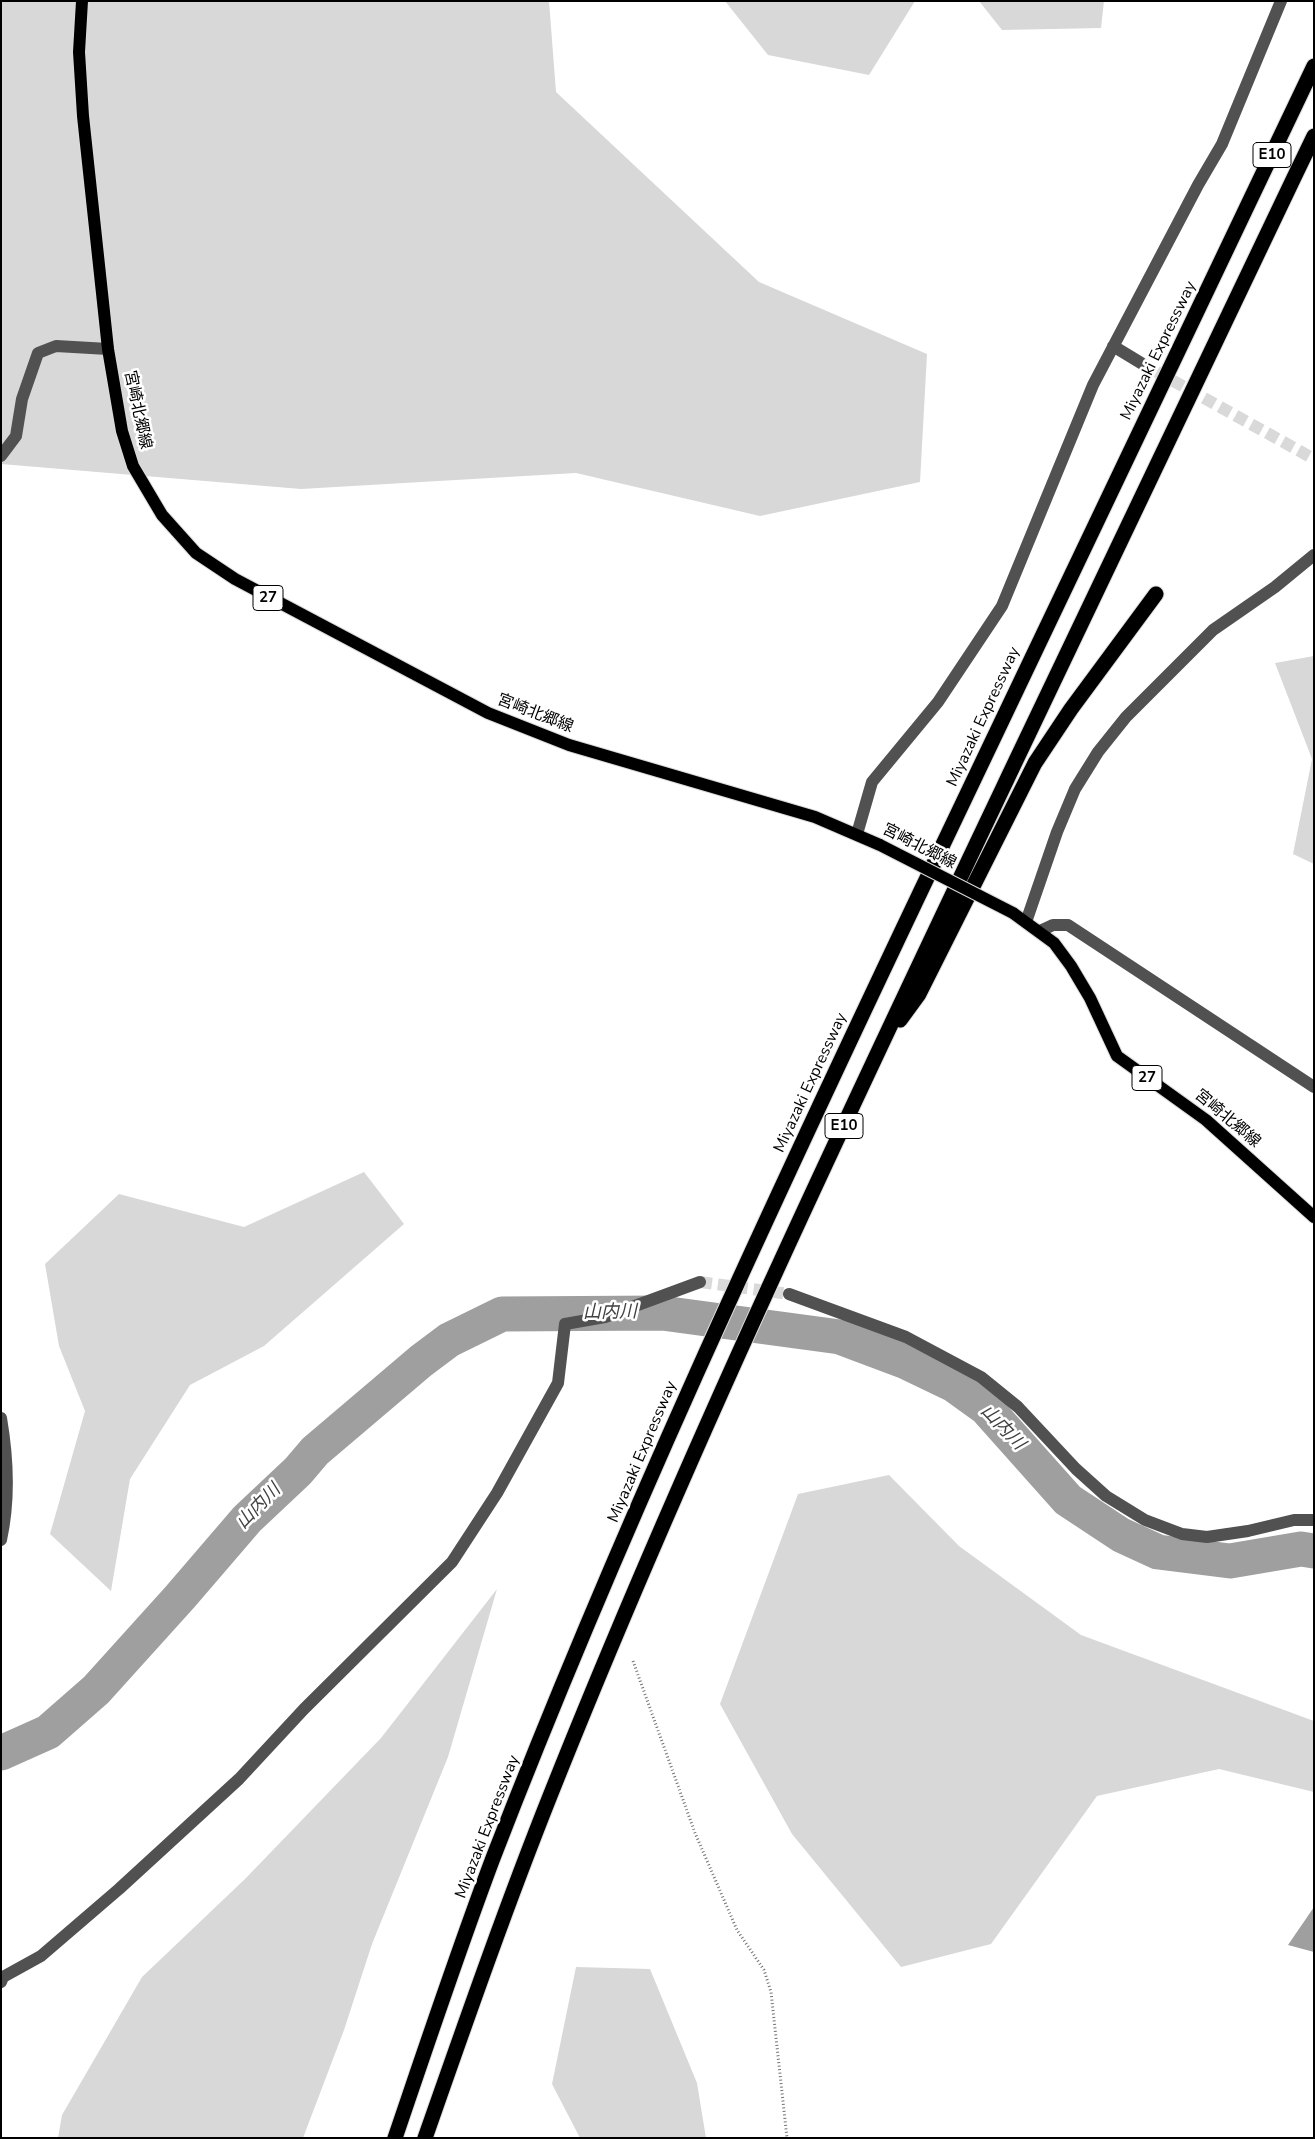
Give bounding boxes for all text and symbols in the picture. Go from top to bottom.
road number: E10 [1253,142,1291,168]
street label: Miyazaki Expressway [1117,279,1201,423]
street label: 宮崎北郷線 [119,369,155,451]
road number: 27 [253,586,283,610]
street label: Miyazaki Expressway [943,644,1025,790]
street label: 宮崎北郷線 [494,691,576,737]
street label: 宮崎北郷線 [879,820,959,874]
street label: Miyazaki Expressway [770,1010,852,1156]
road number: 27 [1132,1066,1162,1090]
street label: 宮崎北郷線 [1190,1086,1264,1152]
road number: E10 [825,1114,863,1138]
water label: 山内川 [583,1302,637,1324]
street label: Miyazaki Expressway [604,1378,682,1526]
water label: 山内川 [975,1401,1029,1455]
water label: 山内川 [232,1480,286,1534]
street label: Miyazaki Expressway [452,1753,524,1901]

